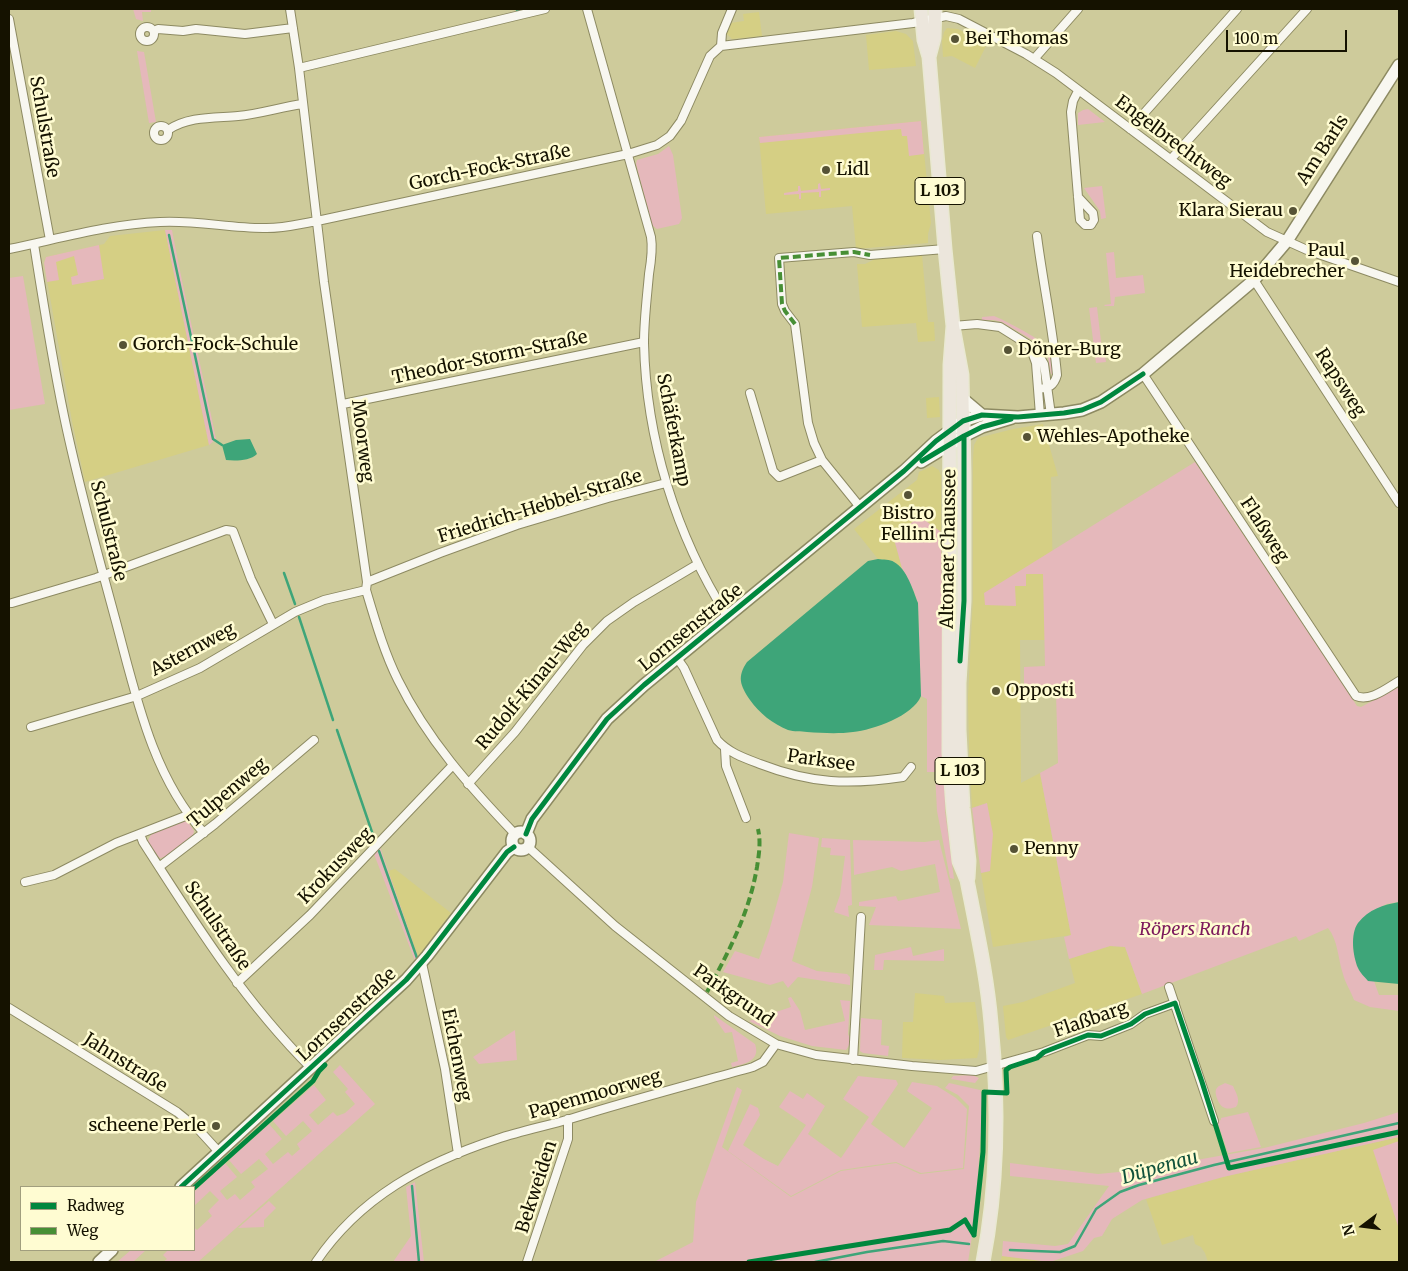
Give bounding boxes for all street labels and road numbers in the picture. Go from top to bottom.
street label: Schulstraße [24,74,64,180]
street label: Engelbrechtweg [1111,91,1235,193]
street label: Am Barls [1292,111,1354,189]
street label: Gorch-Fock-Straße [407,140,573,196]
road number: L 103 [915,178,965,205]
street label: Theodor-Storm-Straße [390,327,590,389]
street label: Rapsweg [1310,345,1370,421]
street label: Schäferkamp [651,372,695,488]
street label: Moorweg [346,398,378,484]
street label: Friedrich-Hebbel-Straße [435,466,645,548]
street label: Altonaer Chaussee [937,469,961,629]
street label: Schulstraße [85,478,131,584]
street label: Flaßweg [1235,494,1293,566]
street label: Lornsenstraße [635,580,747,676]
street label: Rudolf-Kinau-Weg [472,618,592,754]
street label: Asternweg [147,619,239,681]
street label: Parksee [786,746,856,776]
street label: Tulpenweg [184,754,272,832]
road number: L 103 [935,758,985,784]
street label: Krokusweg [294,823,378,909]
street label: Schulstraße [179,877,255,975]
street label: Parkgrund [689,961,777,1031]
street label: Lornsenstraße [293,964,401,1066]
street label: Flaßbarg [1051,997,1131,1043]
street label: Eichenweg [436,1007,476,1103]
street label: Jahnstraße [79,1029,171,1097]
street label: Papenmoorweg [526,1066,664,1124]
street label: Bekweiden [512,1138,562,1236]

